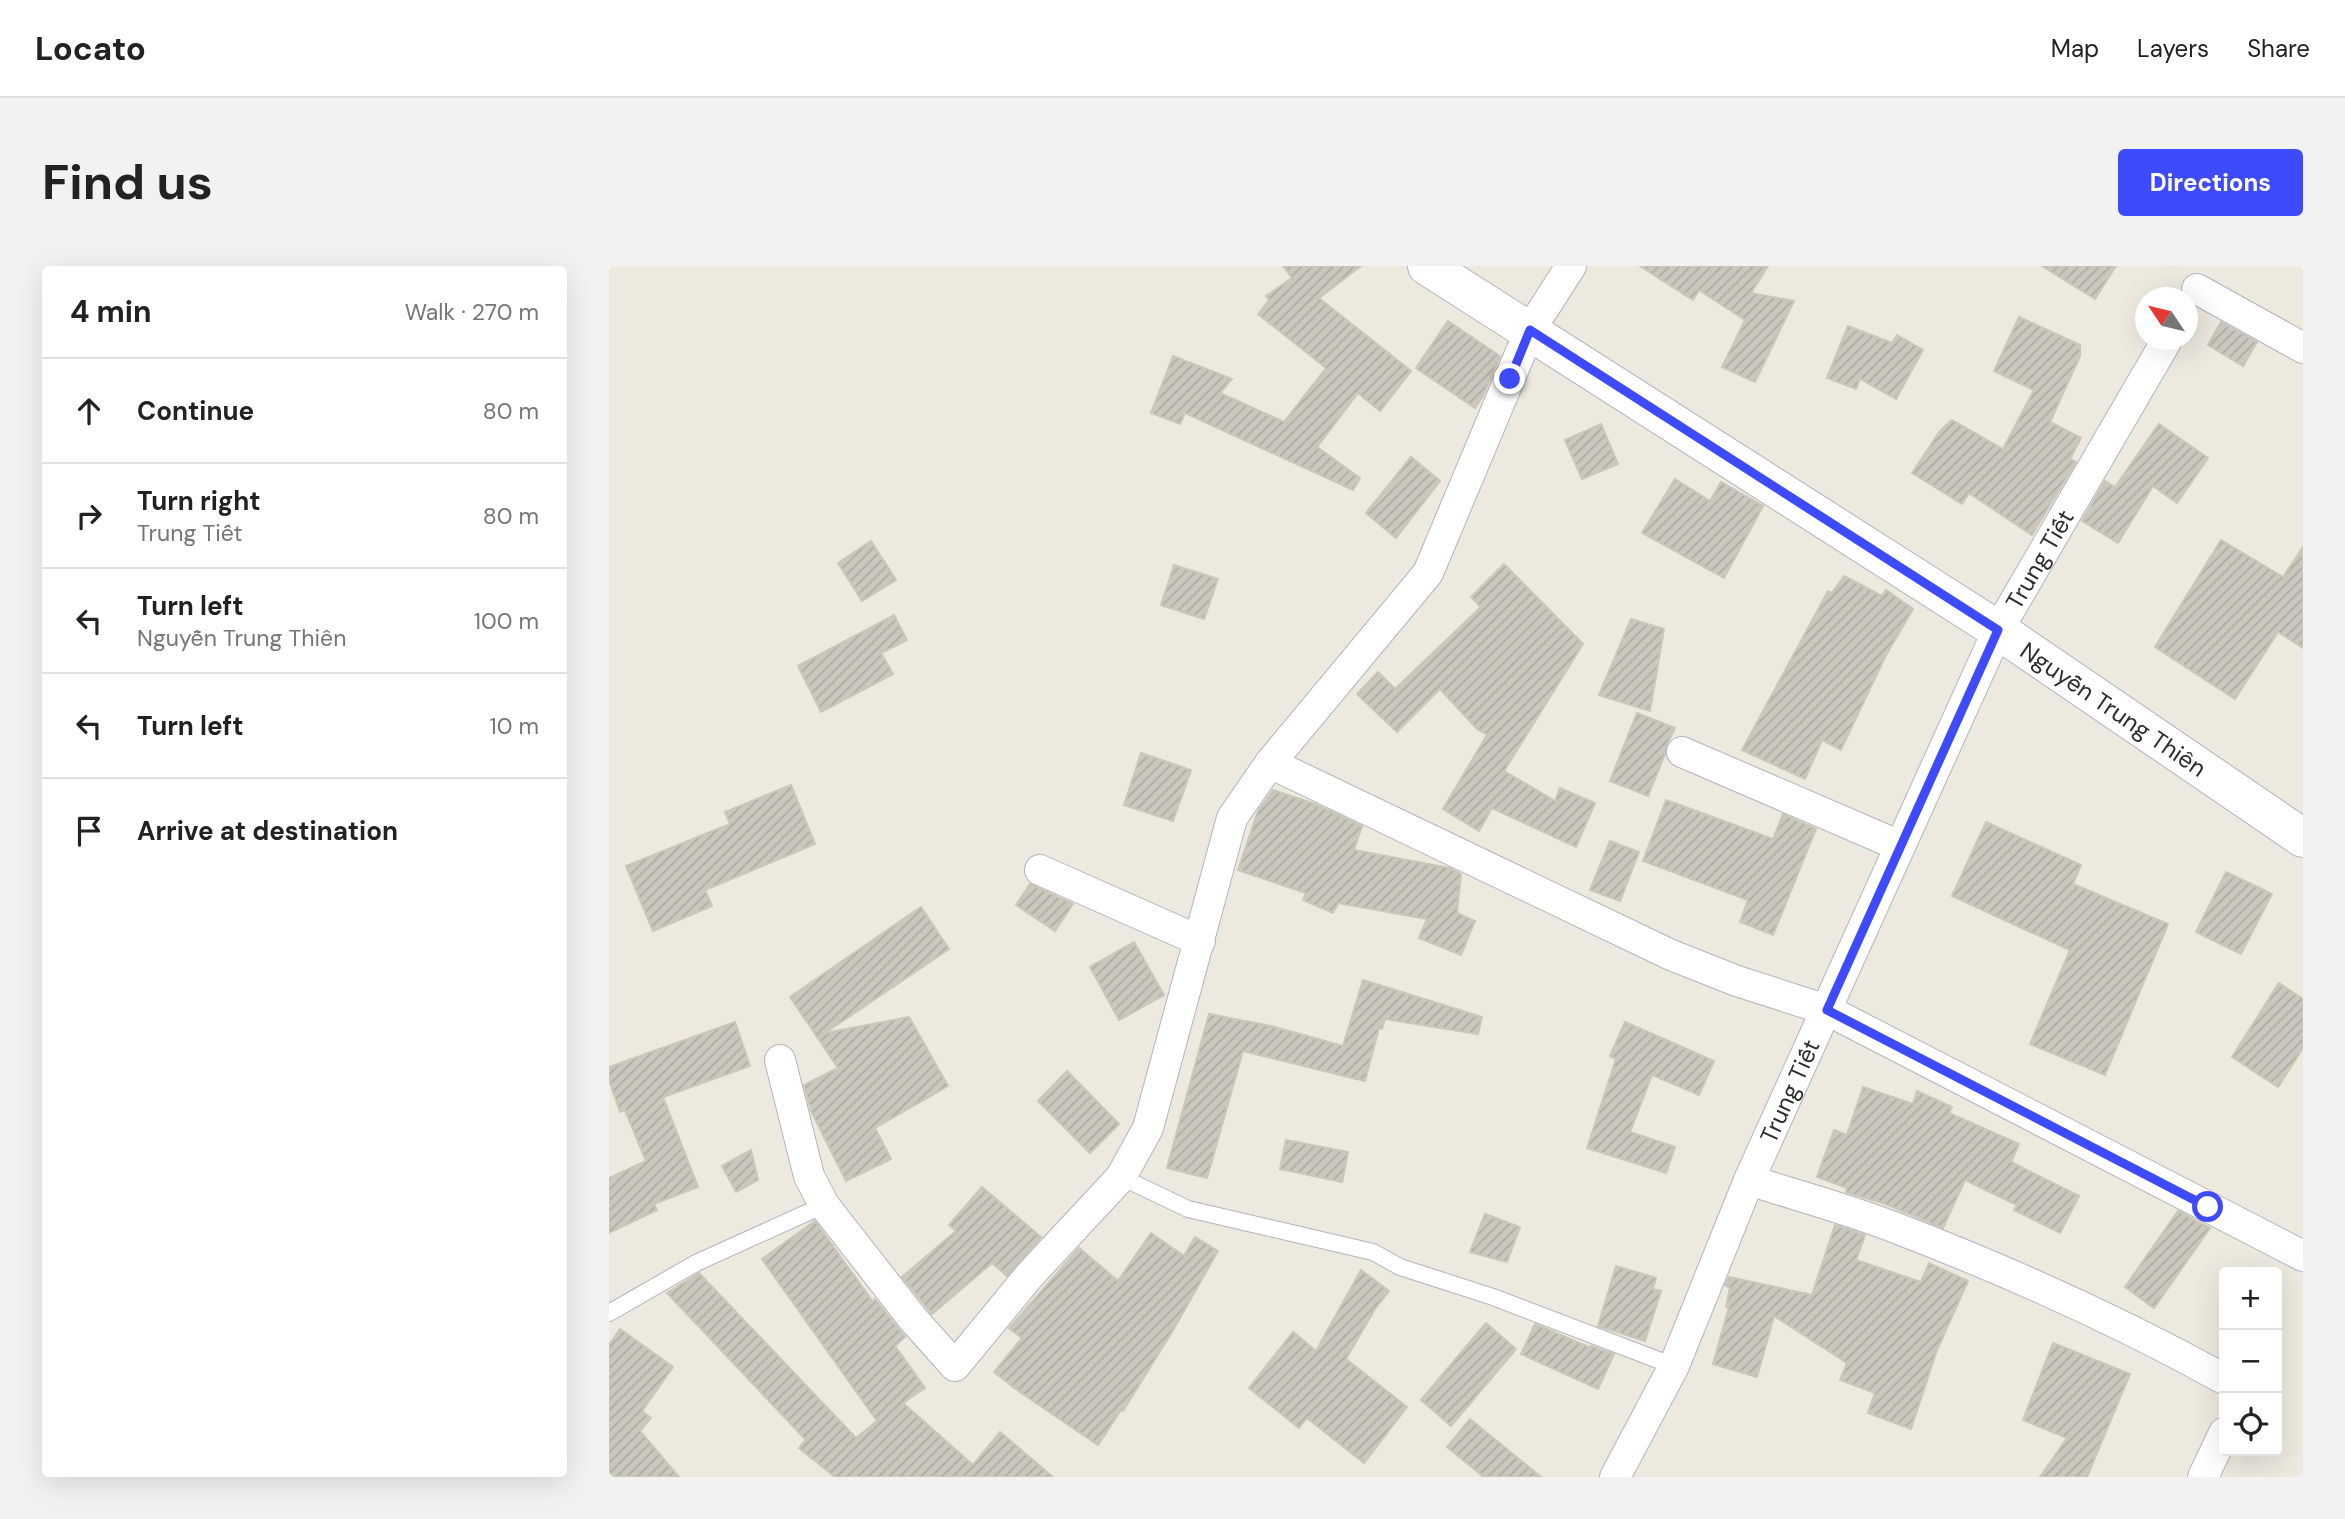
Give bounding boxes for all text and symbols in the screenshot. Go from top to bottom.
text: Locato [35,27,146,70]
text: Map [2051,33,2099,64]
text: Layers [2137,33,2209,64]
text: Share [2247,33,2310,64]
button: Directions [2118,149,2303,216]
text: Find us [42,150,213,214]
north arrow [2135,287,2198,350]
text: 4 min [70,292,152,331]
text: Walk · 270 m [405,297,539,327]
route end [1494,363,1525,394]
icon: ahead [70,392,108,430]
text: Continue [137,394,254,428]
text: 80 m [483,396,539,426]
text: Turn right [137,484,261,518]
icon: right [70,497,108,535]
text: 80 m [483,501,539,531]
street label: Trung Tiết [1998,504,2080,615]
text: Trung Tiết [137,518,243,548]
text: Turn left [137,589,244,623]
icon: left [70,602,108,640]
text: 100 m [474,606,539,636]
text: Nguyễn Trung Thiên [137,623,346,653]
street label: Nguyễn Trung Thiên [2014,634,2213,783]
icon: left [70,707,108,745]
text: Turn left [137,709,244,743]
text: 10 m [489,711,539,741]
icon: arrive [70,812,108,850]
text: Arrive at destination [137,814,398,848]
street label: Trung Tiết [1752,1034,1826,1148]
route start [2192,1191,2223,1222]
map controls [2219,1267,2282,1456]
button: + [2219,1267,2282,1330]
button: − [2219,1330,2282,1393]
button: locate [2219,1393,2282,1456]

